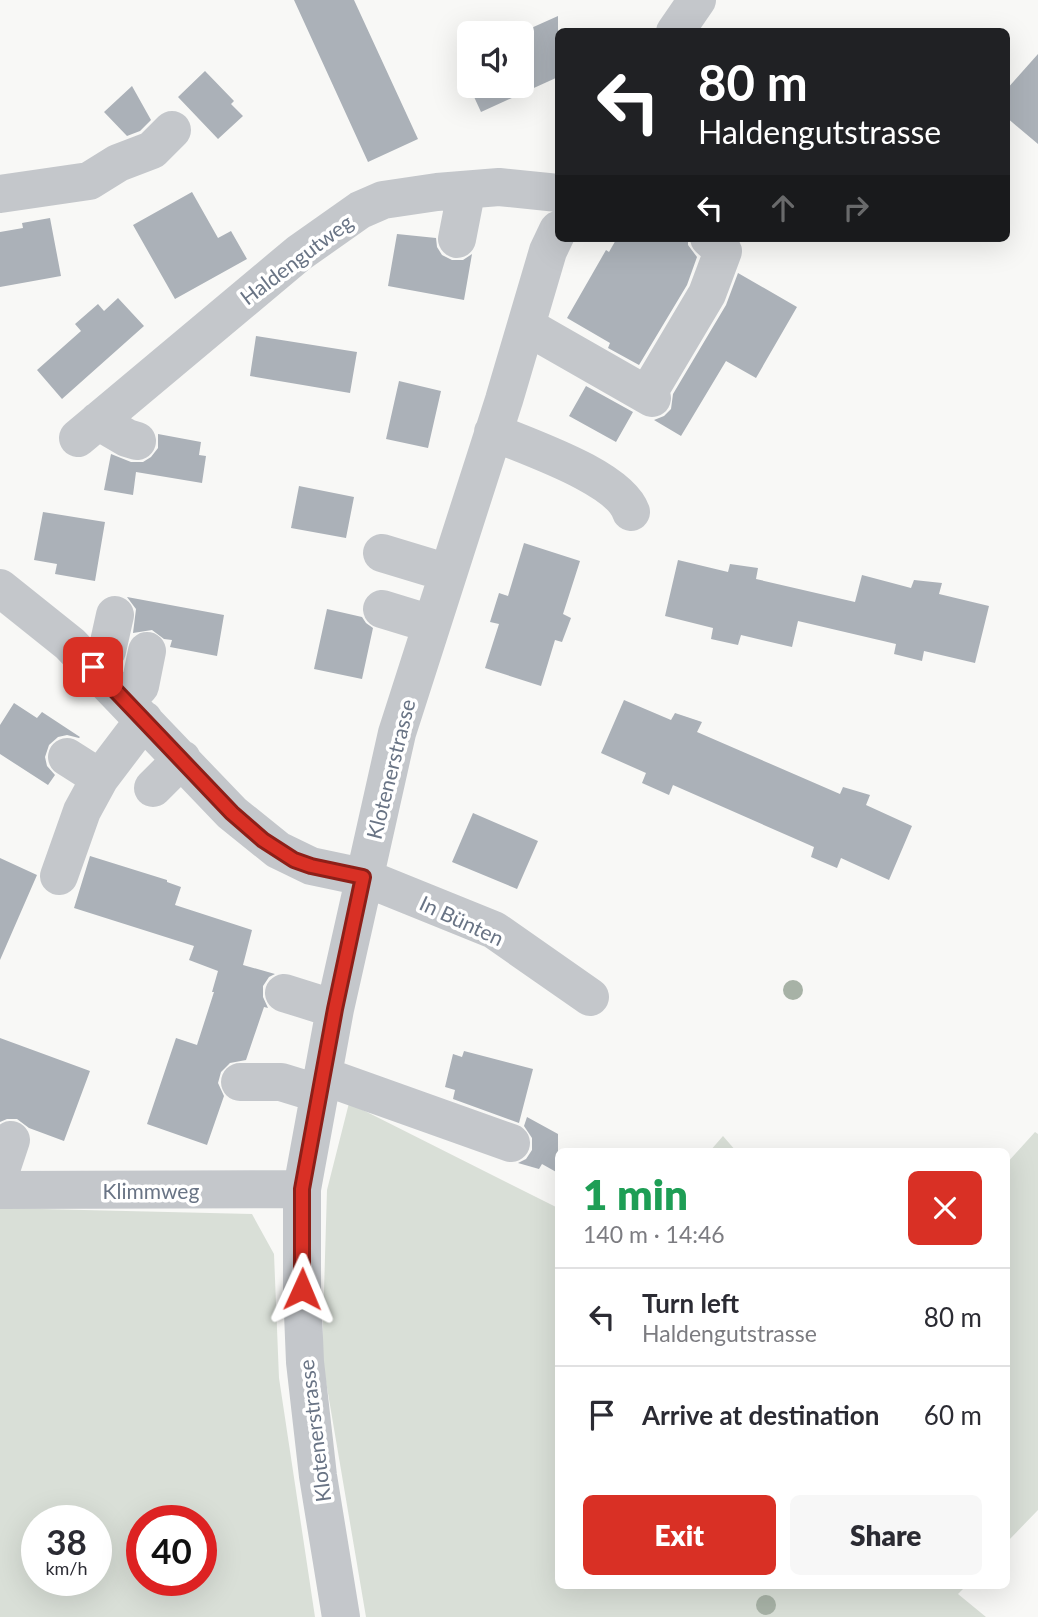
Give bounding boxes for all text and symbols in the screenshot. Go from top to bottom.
map controls [457,21,534,98]
button: sound [457,21,534,98]
text: 80 m [698,53,808,111]
icon: left [583,56,674,147]
text: Haldengutstrasse [698,112,941,151]
icon: left [691,189,729,227]
icon: ahead [764,189,802,227]
icon: right [837,189,875,227]
street label: Haldengutweg [235,209,357,309]
pin [63,637,123,697]
icon: arrive [74,648,112,686]
street label: Klotenerstrasse [361,696,419,842]
street label: In Bünten [416,890,508,950]
text: 1 min [583,1169,688,1219]
button: close [908,1171,982,1245]
street label: Klimmweg [103,1178,199,1203]
text: 140 m · 14:46 [583,1220,725,1248]
position arrow [265,1252,339,1326]
text: Turn left [642,1287,739,1319]
icon: left [583,1298,621,1336]
text: 80 m [924,1301,982,1333]
text: Haldengutstrasse [642,1319,817,1347]
street label: Klotenerstrasse [293,1358,335,1504]
icon: arrive [583,1396,621,1434]
text: Arrive at destination [642,1399,879,1431]
text: 60 m [924,1399,982,1431]
button: Exit [583,1495,776,1575]
button: Share [790,1495,982,1575]
speed limit sign: 40 [126,1505,217,1596]
text: 38 [46,1520,87,1562]
text: km/h [45,1557,88,1579]

